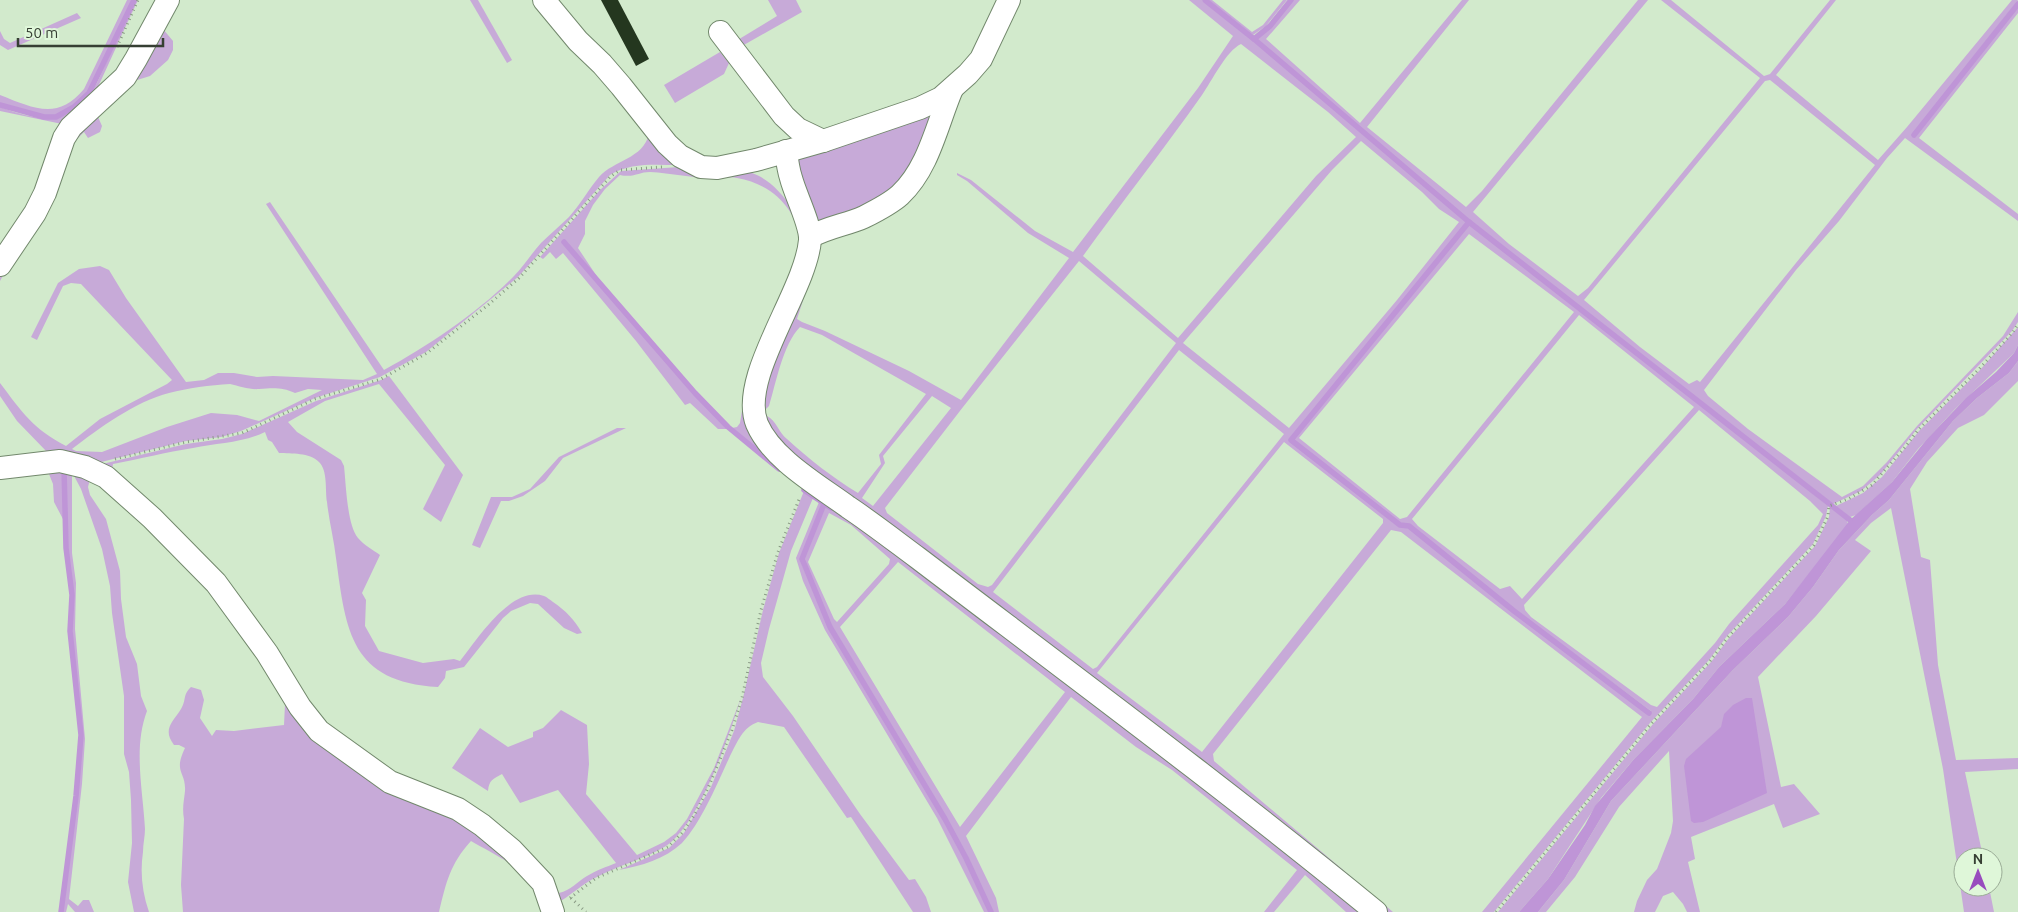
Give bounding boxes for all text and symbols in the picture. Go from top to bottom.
scale bar [18,15,162,47]
text: 50 m [25,24,58,41]
north arrow [1953,847,2003,897]
text: N [1973,851,1983,867]

